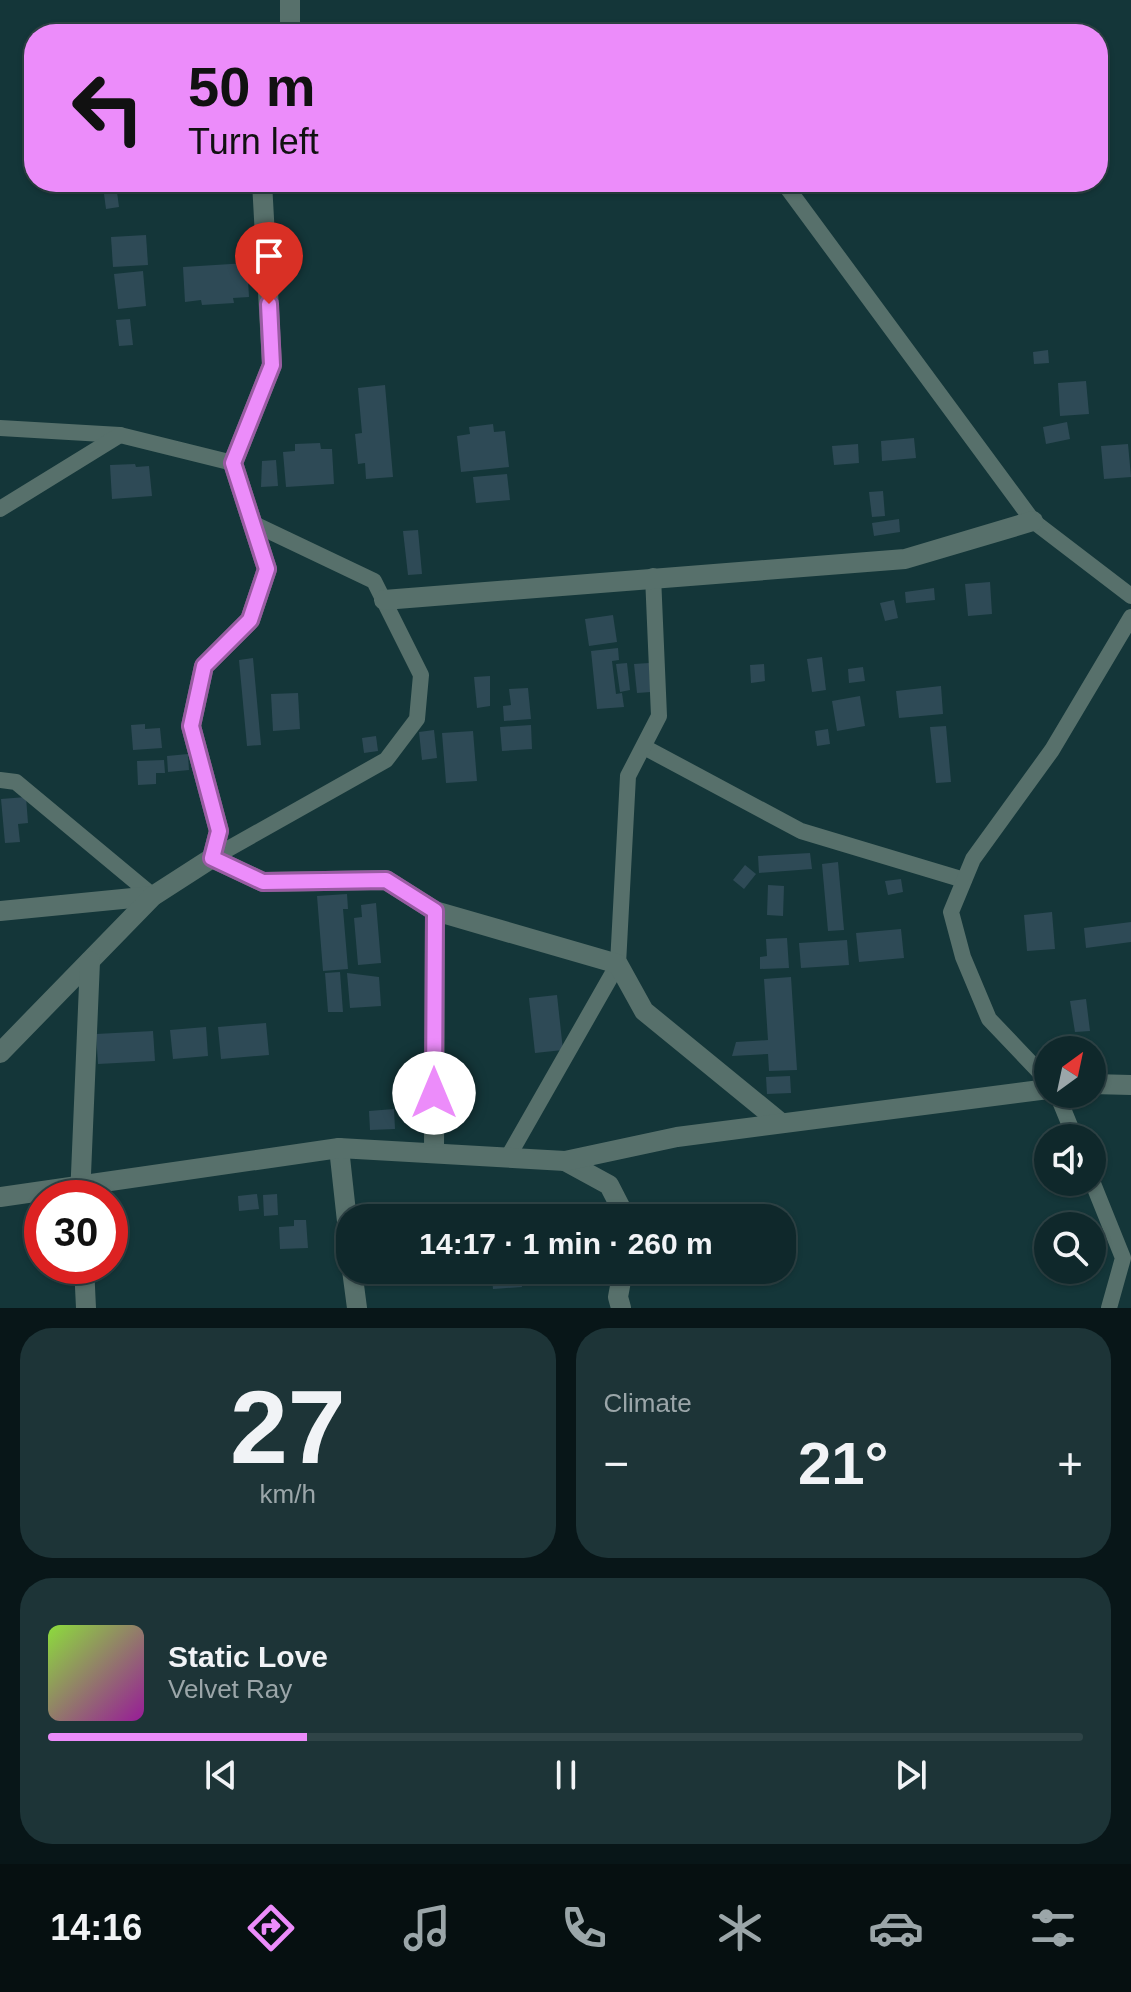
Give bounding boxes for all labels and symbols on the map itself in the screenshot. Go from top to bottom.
pin [235,222,303,304]
north arrow [1034,1036,1106,1108]
position arrow [392,1051,476,1135]
speed limit sign: 30 [24,1180,128,1284]

